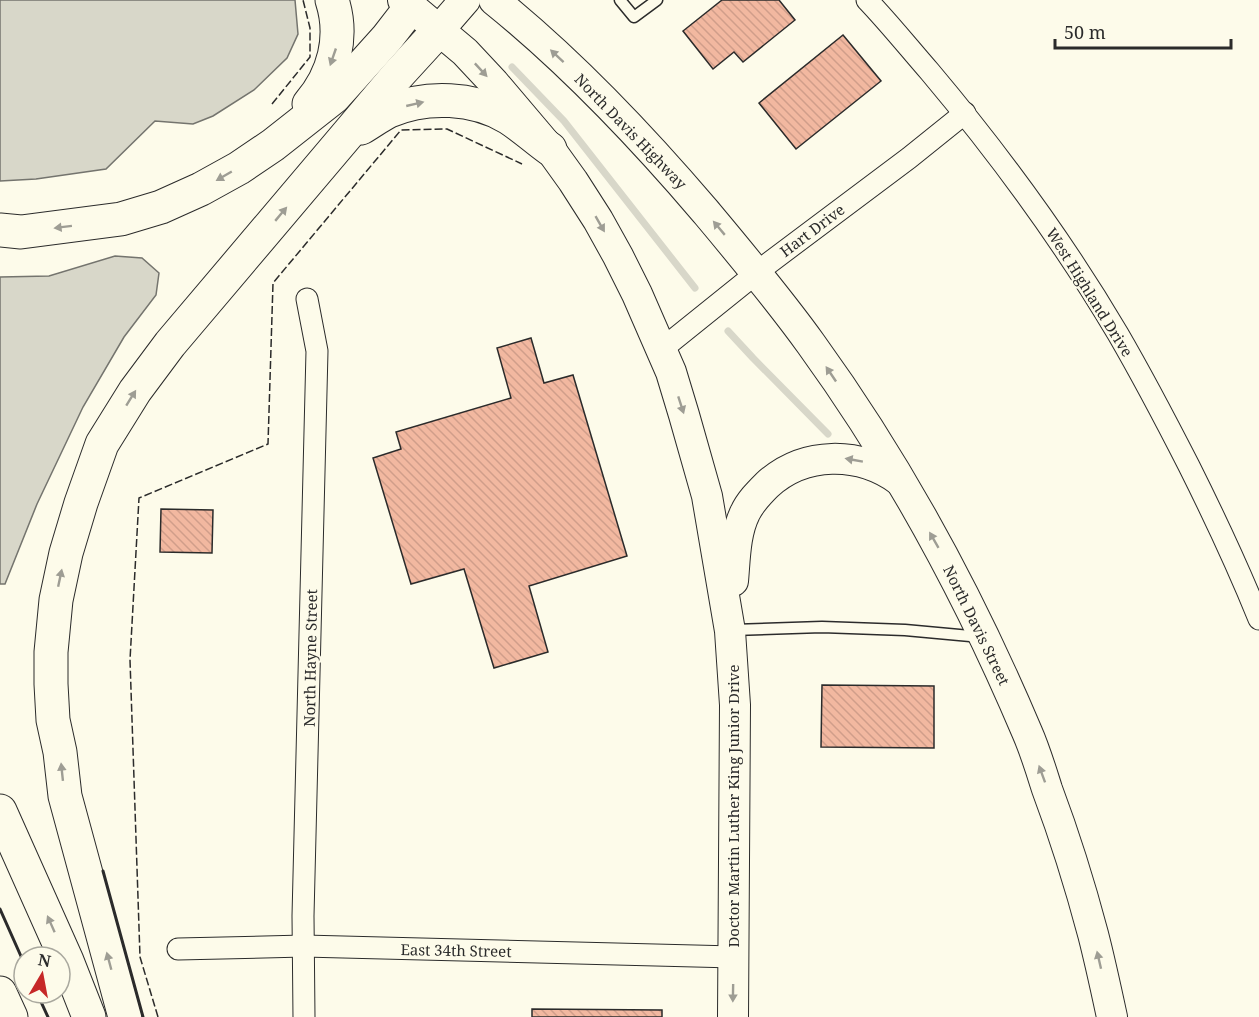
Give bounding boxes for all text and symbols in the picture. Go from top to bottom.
scale bar [1055,12,1230,50]
text: 50 m [1064,20,1106,44]
one-way arrow [328,48,338,66]
one-way arrow [550,50,565,63]
one-way arrow [474,63,488,77]
street label: North Davis Highway [571,69,692,193]
one-way arrow [406,99,425,108]
one-way arrow [215,171,232,181]
street label: Hart Drive [776,199,848,261]
one-way arrow [274,207,287,222]
one-way arrow [595,216,605,233]
one-way arrow [713,221,726,236]
one-way arrow [53,222,72,231]
street label: West Highland Drive [1042,224,1138,360]
one-way arrow [826,366,837,382]
one-way arrow [126,390,137,406]
one-way arrow [677,396,686,414]
one-way arrow [844,455,863,464]
one-way arrow [930,531,940,548]
street label: North Davis Street [939,562,1015,688]
one-way arrow [56,568,65,587]
street label: North Hayne Street [299,589,321,727]
street label: Doctor Martin Luther King Junior Drive [723,664,743,948]
one-way arrow [57,762,67,781]
one-way arrow [1037,765,1046,783]
one-way arrow [45,915,55,933]
street label: East 34th Street [400,939,512,961]
north arrow [12,945,72,1005]
text: N [36,948,53,972]
one-way arrow [104,951,114,970]
one-way arrow [1094,951,1104,969]
one-way arrow [729,983,738,1002]

